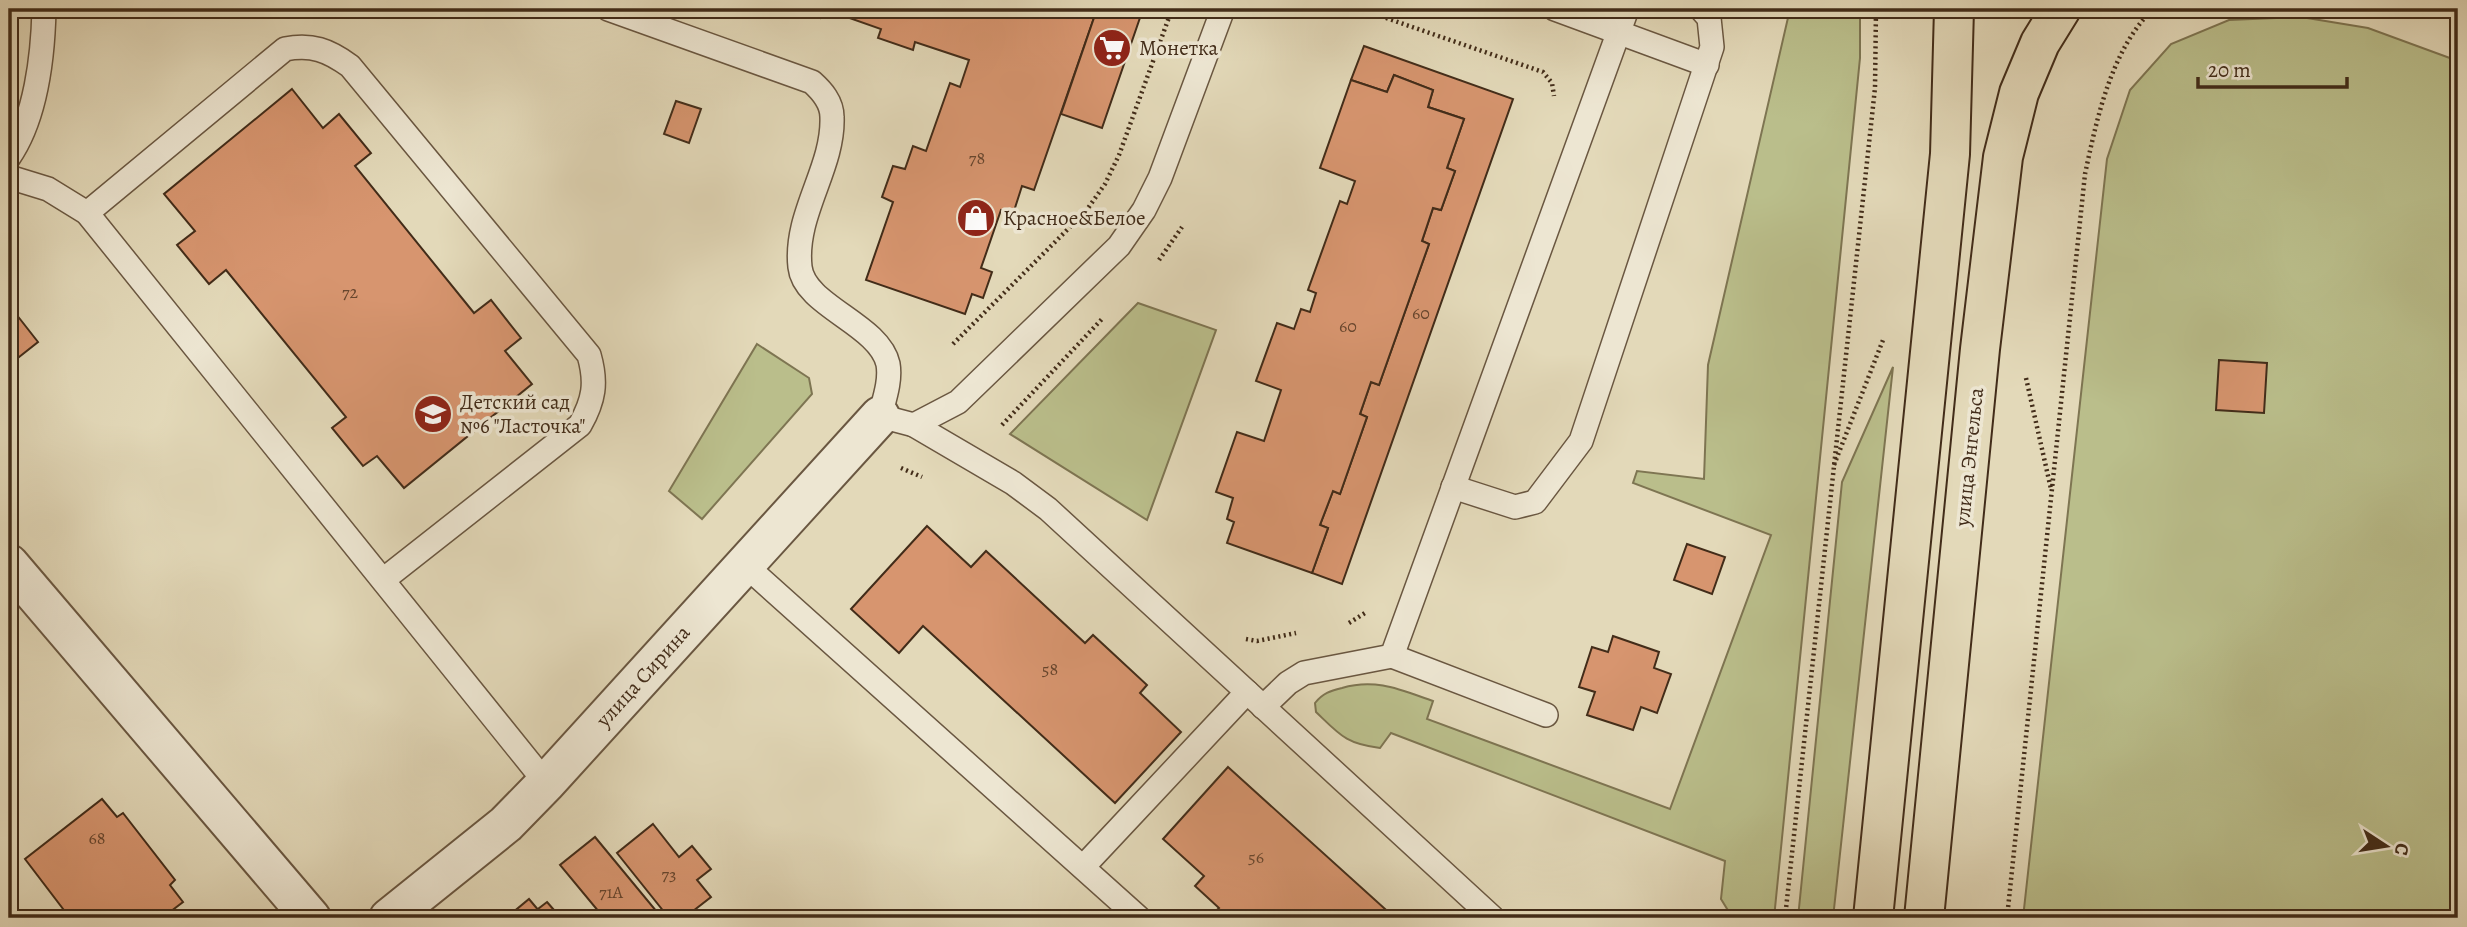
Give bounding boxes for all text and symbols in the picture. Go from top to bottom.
supermarket icon: Монетка [1091,27,1133,69]
place label: Монетка [1139,34,1219,62]
scale bar [2198,46,2346,90]
text: 20 m [2208,56,2251,84]
house number: 78 [969,146,985,170]
shop icon: Красное&Белое [955,197,997,239]
place label: Красное&Белое [1003,204,1146,232]
house number: 72 [342,280,358,304]
house number: 60 [1412,301,1430,325]
house number: 60 [1339,314,1357,338]
street label: улица Энгельса [1948,386,1990,529]
place label: Детский сад №6 "Ласточка" [460,388,585,440]
school or university icon: Детский сад №6 "Ласточка" [412,393,454,435]
street label: улица Сирина [589,619,696,734]
house number: 58 [1042,657,1058,681]
north arrow [2352,811,2422,881]
house number: 68 [88,826,106,850]
text: С [2388,841,2416,858]
house number: 56 [1248,845,1264,869]
house number: 73 [661,862,677,886]
house number: 71А [599,880,624,904]

